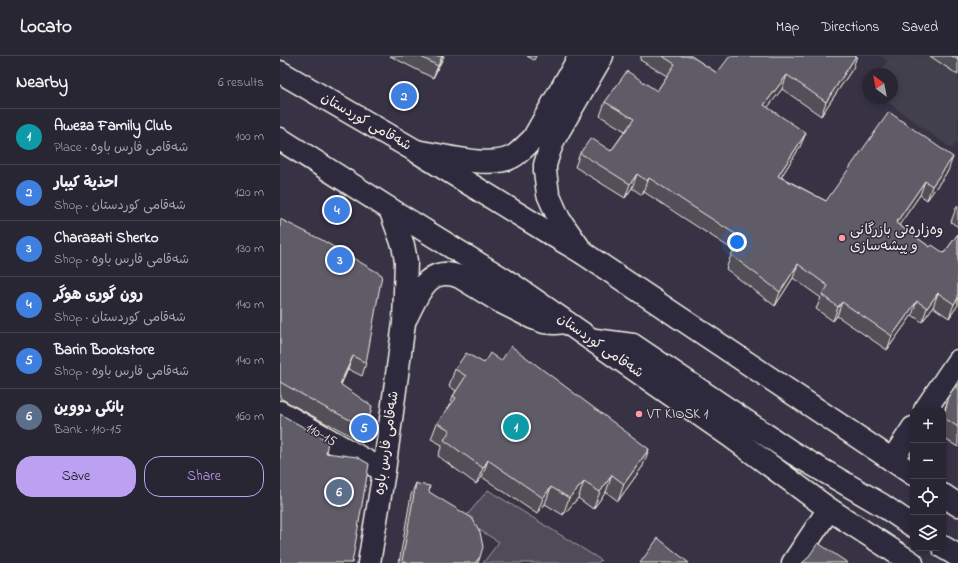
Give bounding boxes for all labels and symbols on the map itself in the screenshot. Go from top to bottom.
north arrow [862,68,898,104]
pin: 2 [391,81,417,111]
street label: شەقامی کوردستان [317,88,415,156]
pin: 4 [324,195,350,225]
place label: وەزارەتی بازرگانی و پیشەسازی [850,220,943,257]
your location [727,232,747,252]
marker: وەزارەتی بازرگانی و پیشەسازی [837,233,847,243]
pin: 3 [327,245,353,275]
street label: شەقامی کوردستان [552,308,648,384]
street label: شەقامی فارس باوە [369,390,405,496]
place label: VT KIOSK 1 [646,404,709,425]
marker: VT KIOSK 1 [634,409,644,419]
pin: 1 [503,412,529,442]
pin: 5 [351,413,377,443]
street label: 110-15 [302,418,340,452]
pin: 6 [326,477,352,507]

